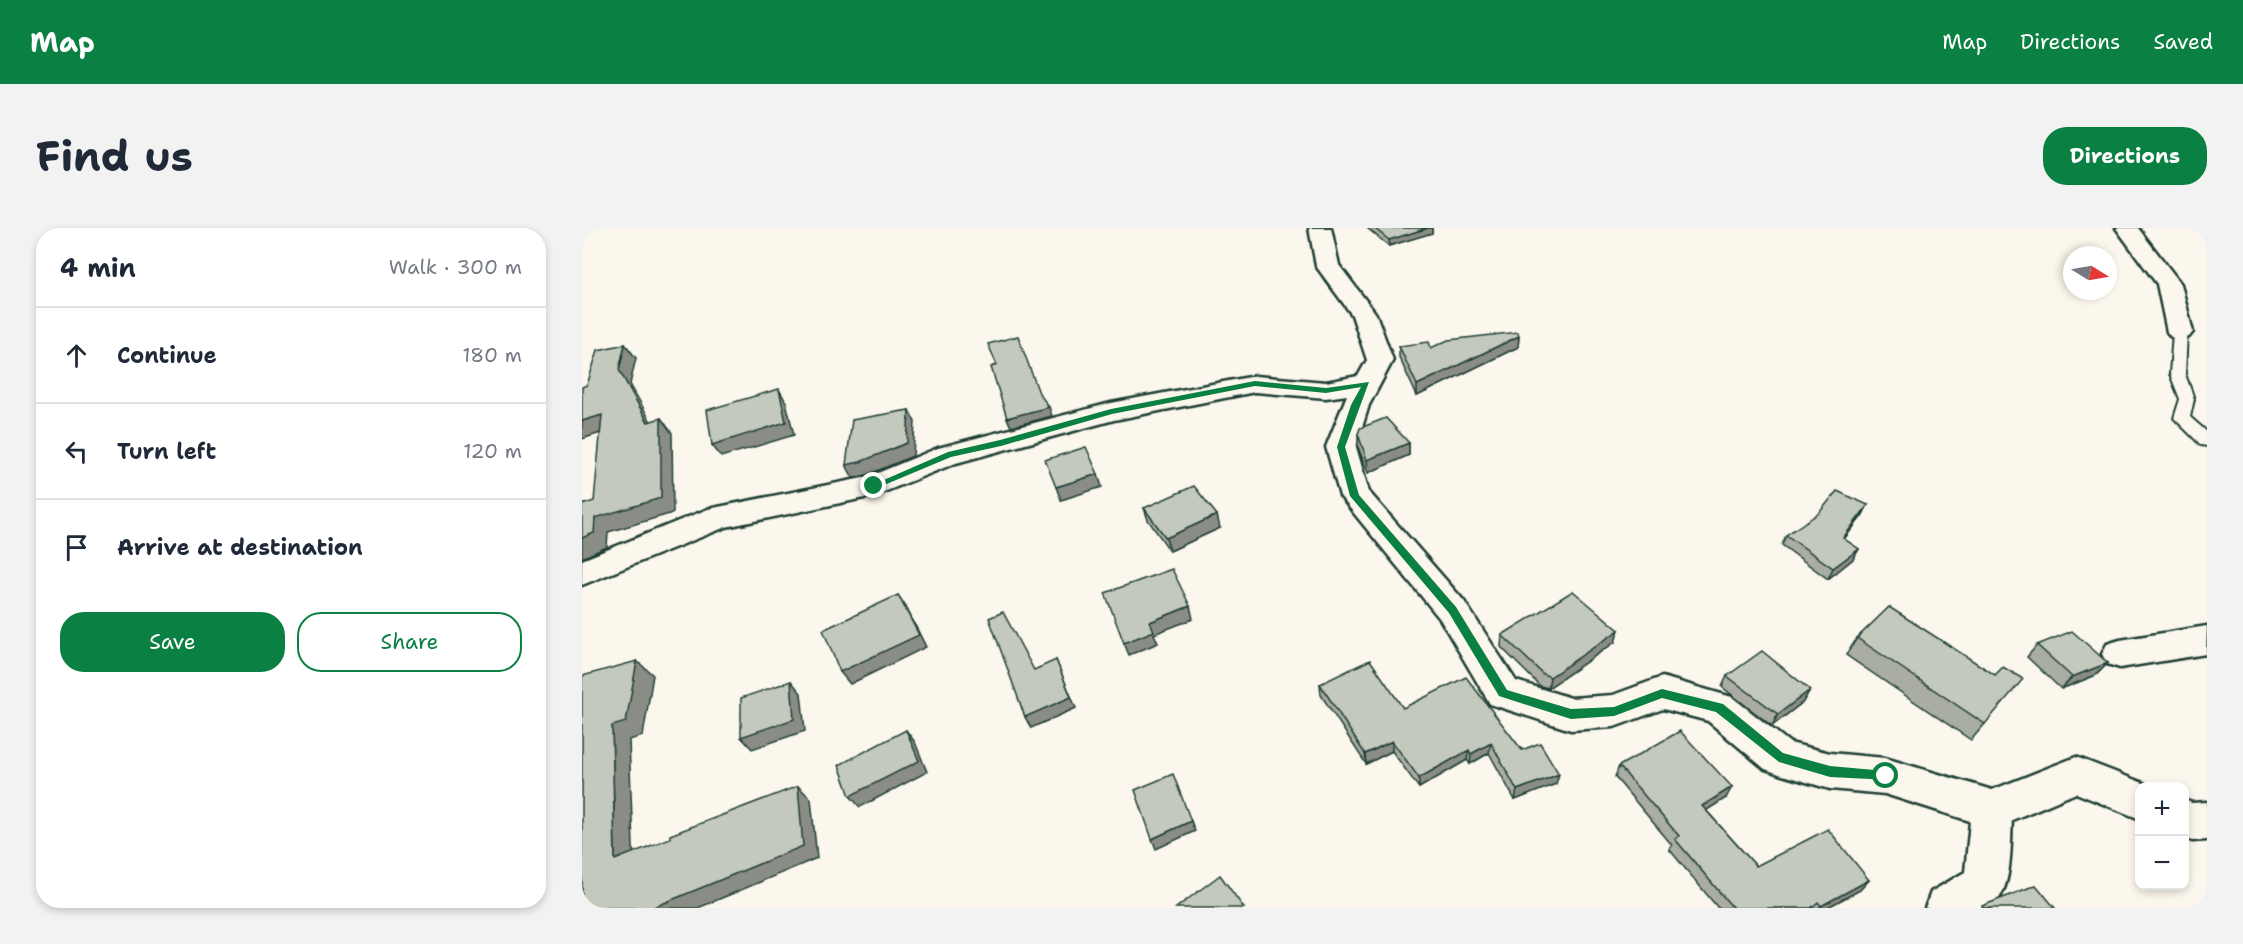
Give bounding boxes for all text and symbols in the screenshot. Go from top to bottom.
text: Map [30,23,95,61]
text: Map [1942,28,1987,56]
text: Directions [2020,28,2120,56]
text: Saved [2153,28,2213,56]
button: Directions [2043,127,2207,185]
text: Find us [36,128,193,184]
north arrow [2063,246,2117,300]
text: 4 min [60,250,136,285]
text: Walk · 300 m [389,254,522,280]
icon: ahead [60,339,93,372]
text: Continue [117,341,217,370]
text: 180 m [462,342,522,368]
icon: left [60,435,93,468]
text: Turn left [117,437,216,466]
text: 120 m [463,438,522,464]
route end [860,472,886,498]
icon: arrive [60,531,93,564]
text: Arrive at destination [117,533,363,562]
button: Save [60,612,285,672]
button: Share [297,612,522,672]
route start [1872,762,1898,788]
map controls [2135,782,2189,890]
button: + [2135,782,2189,836]
button: − [2135,836,2189,890]

